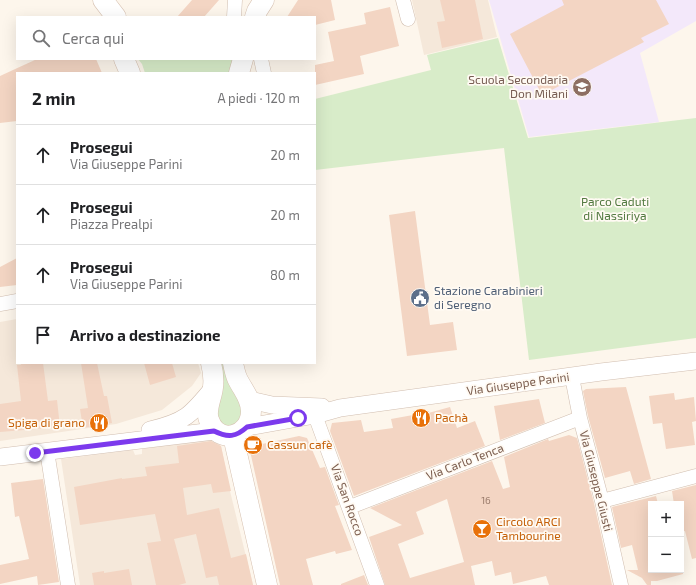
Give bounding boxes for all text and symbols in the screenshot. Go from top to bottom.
search box [16,16,316,60]
icon: search [30,27,52,49]
text: Cerca qui [62,29,124,47]
place label: Scuola Secondaria Don Milani [468,72,568,100]
school or university icon: Scuola Secondaria Don Milani [571,76,593,98]
text: 2 min [32,88,75,108]
text: A piedi · 120 m [217,90,300,106]
text: Prosegui [70,138,133,156]
icon: ahead [32,144,54,166]
text: 20 m [271,147,300,163]
text: Via Giuseppe Parini [70,156,183,172]
park label: Parco Caduti di Nassiriya [581,194,649,222]
text: Prosegui [70,198,133,216]
icon: ahead [32,204,54,226]
text: 20 m [271,207,300,223]
text: Piazza Prealpi [70,216,153,232]
text: Prosegui [70,258,133,276]
icon: ahead [32,264,54,286]
text: 80 m [270,267,300,283]
text: Via Giuseppe Parini [70,276,183,292]
place label: Stazione Carabinieri di Seregno [434,283,543,311]
public building icon: Stazione Carabinieri di Seregno [409,287,431,309]
icon: arrive [32,324,54,346]
text: Arrivo a destinazione [70,326,221,344]
street label: Via Giuseppe Parini [465,369,570,397]
restaurant icon: Pachà [410,407,432,429]
route start [289,409,307,427]
place label: Pachà [435,410,468,424]
restaurant icon: Spiga di grano [88,412,110,434]
place label: Spiga di grano [8,415,85,429]
street label: Via Giuseppe Giusti [578,429,616,533]
cafe icon: Cassun cafè [242,434,264,456]
place label: Cassun cafè [267,437,332,451]
street label: Via Carlo Tenca [424,440,505,482]
route end [26,444,44,462]
street label: Via San Rocco [329,462,367,537]
house number: 16 [481,494,491,506]
map controls [648,501,684,573]
button: + [648,501,684,537]
place label: Circolo ARCI Tambourine [496,514,561,542]
bar icon: Circolo ARCI Tambourine [471,518,493,540]
button: − [648,537,684,573]

